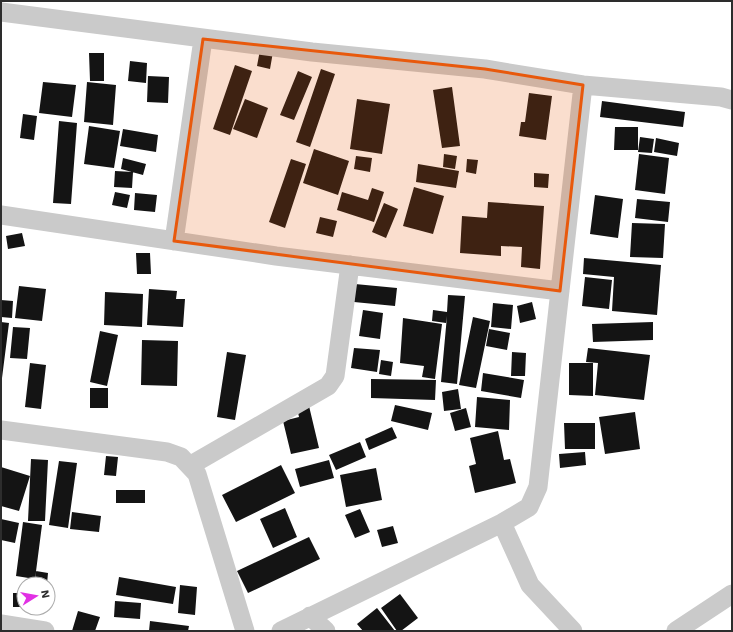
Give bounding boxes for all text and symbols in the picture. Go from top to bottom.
north arrow [16,576,56,616]
text: N [38,589,52,599]

